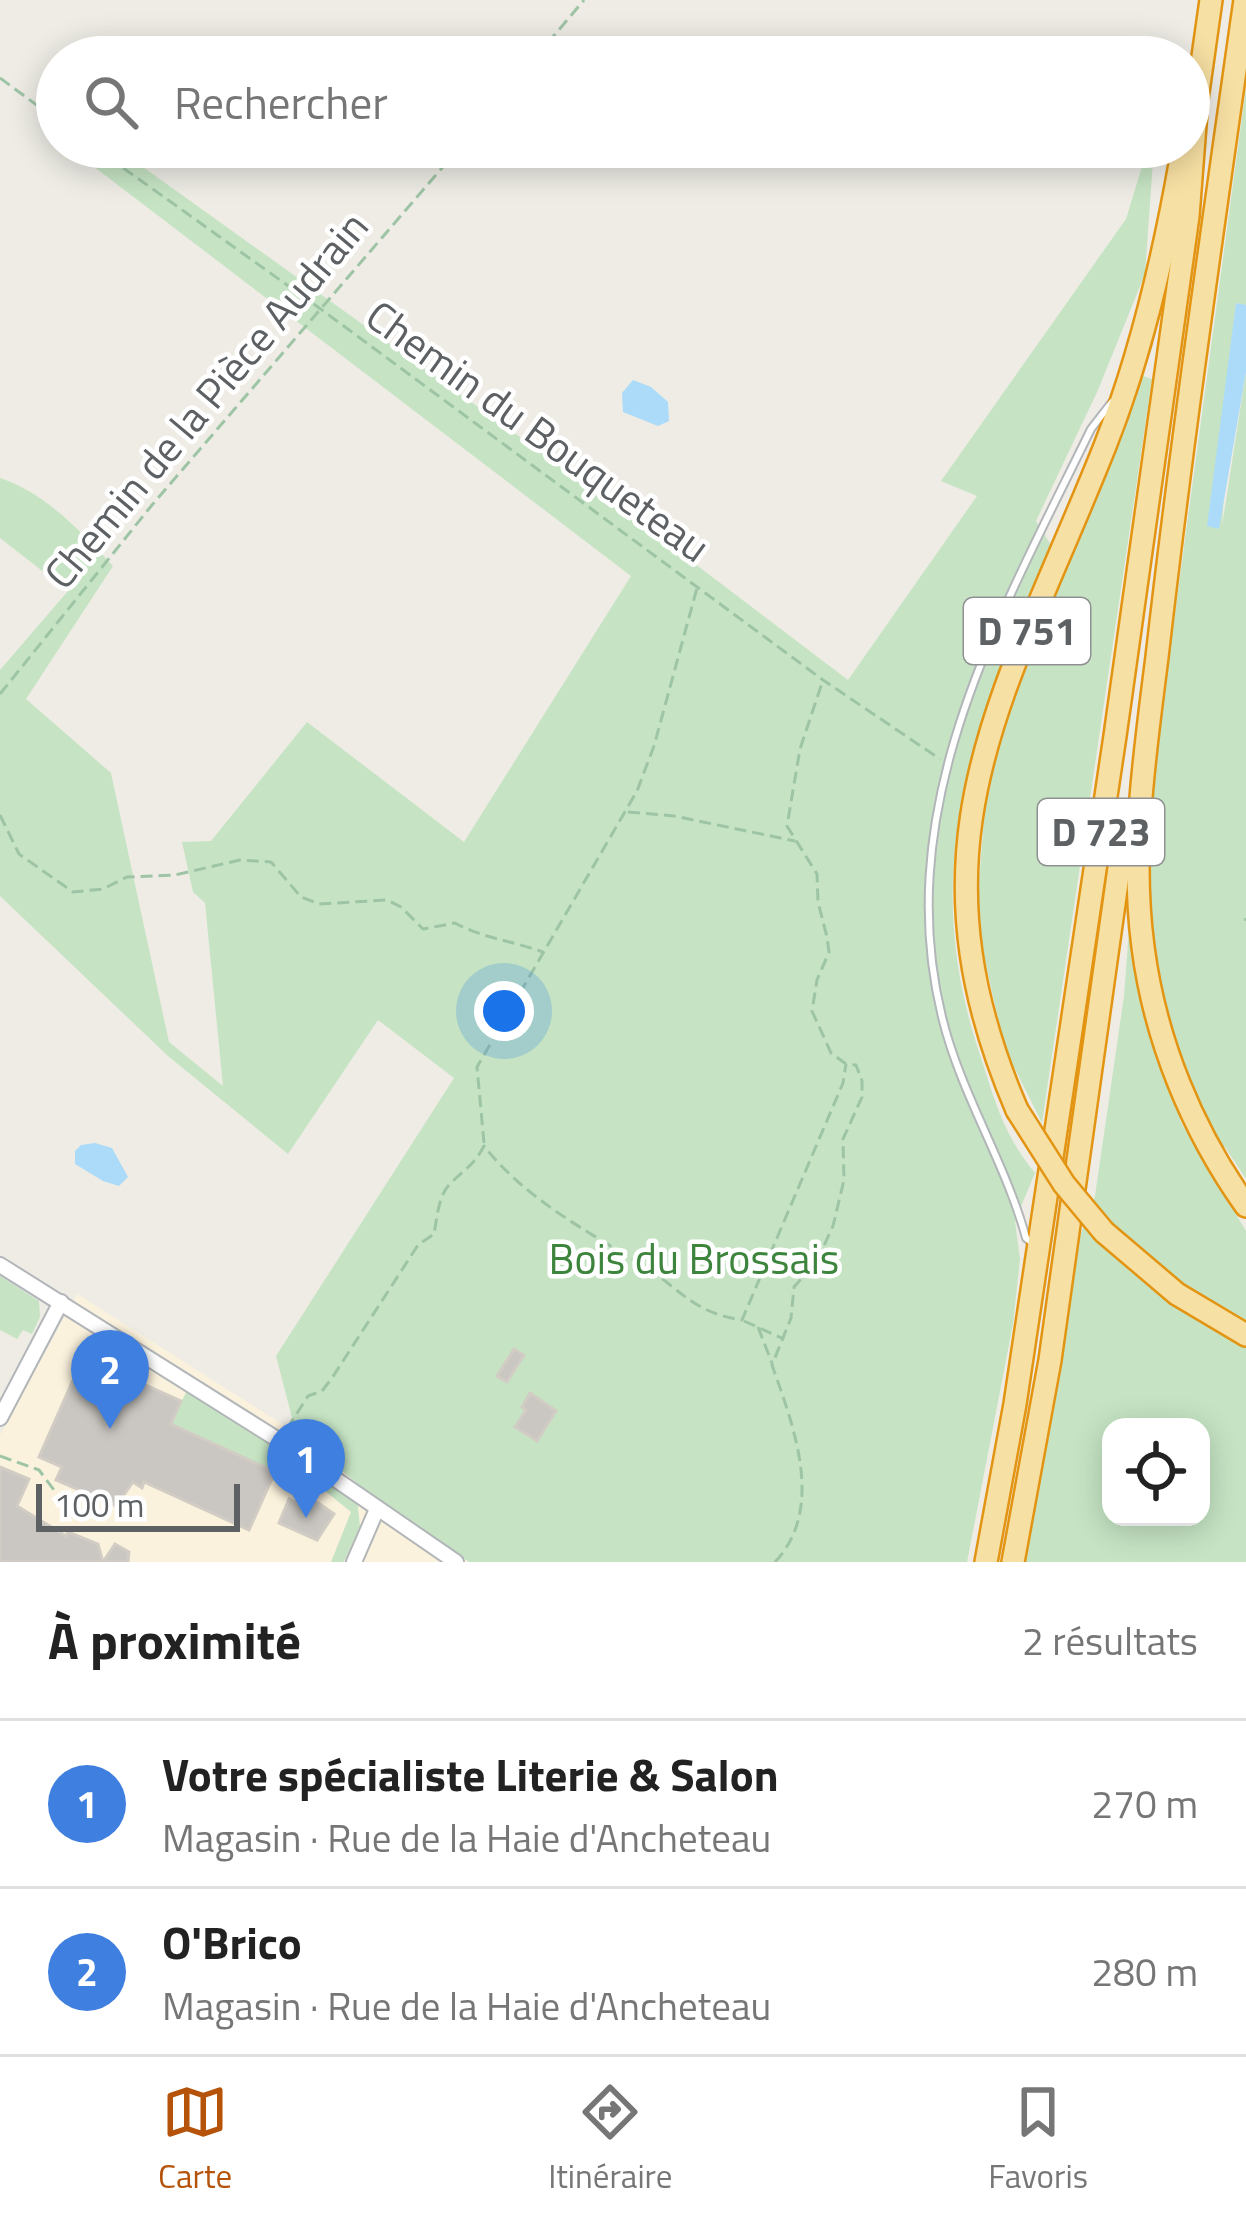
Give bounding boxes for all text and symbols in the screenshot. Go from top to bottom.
search box [36,36,1210,168]
text: Rechercher [174,68,388,136]
icon: search [78,69,144,135]
street label: Chemin de la Pièce Audrain [28,196,383,602]
street label: Chemin du Bouqueteau [353,283,724,577]
road number: D 751 [964,598,1090,664]
road number: D 723 [1038,799,1164,865]
your location [474,981,534,1041]
park label: Bois du Brossais [549,1226,839,1290]
pin: 2 [71,1330,149,1429]
map controls [1102,1418,1210,1526]
button: locate [1102,1418,1210,1526]
pin: 1 [267,1419,345,1518]
scale bar [36,1478,240,1531]
text: 100 m [54,1480,144,1530]
text: À proximité [48,1601,301,1679]
text: 2 résultats [1022,1611,1198,1670]
text: Votre spécialiste Literie & Salon [162,1740,779,1808]
text: 1 [76,1774,98,1833]
text: 270 m [1091,1774,1198,1833]
text: Magasin · Rue de la Haie d'Ancheteau [162,1808,771,1867]
text: O'Brico [162,1908,302,1976]
text: 2 [76,1942,98,2001]
text: 280 m [1091,1942,1198,2001]
text: Magasin · Rue de la Haie d'Ancheteau [162,1976,771,2035]
tab: Carte [158,2079,232,2201]
tab: Itinéraire [548,2079,672,2201]
tab: Favoris [988,2079,1088,2201]

